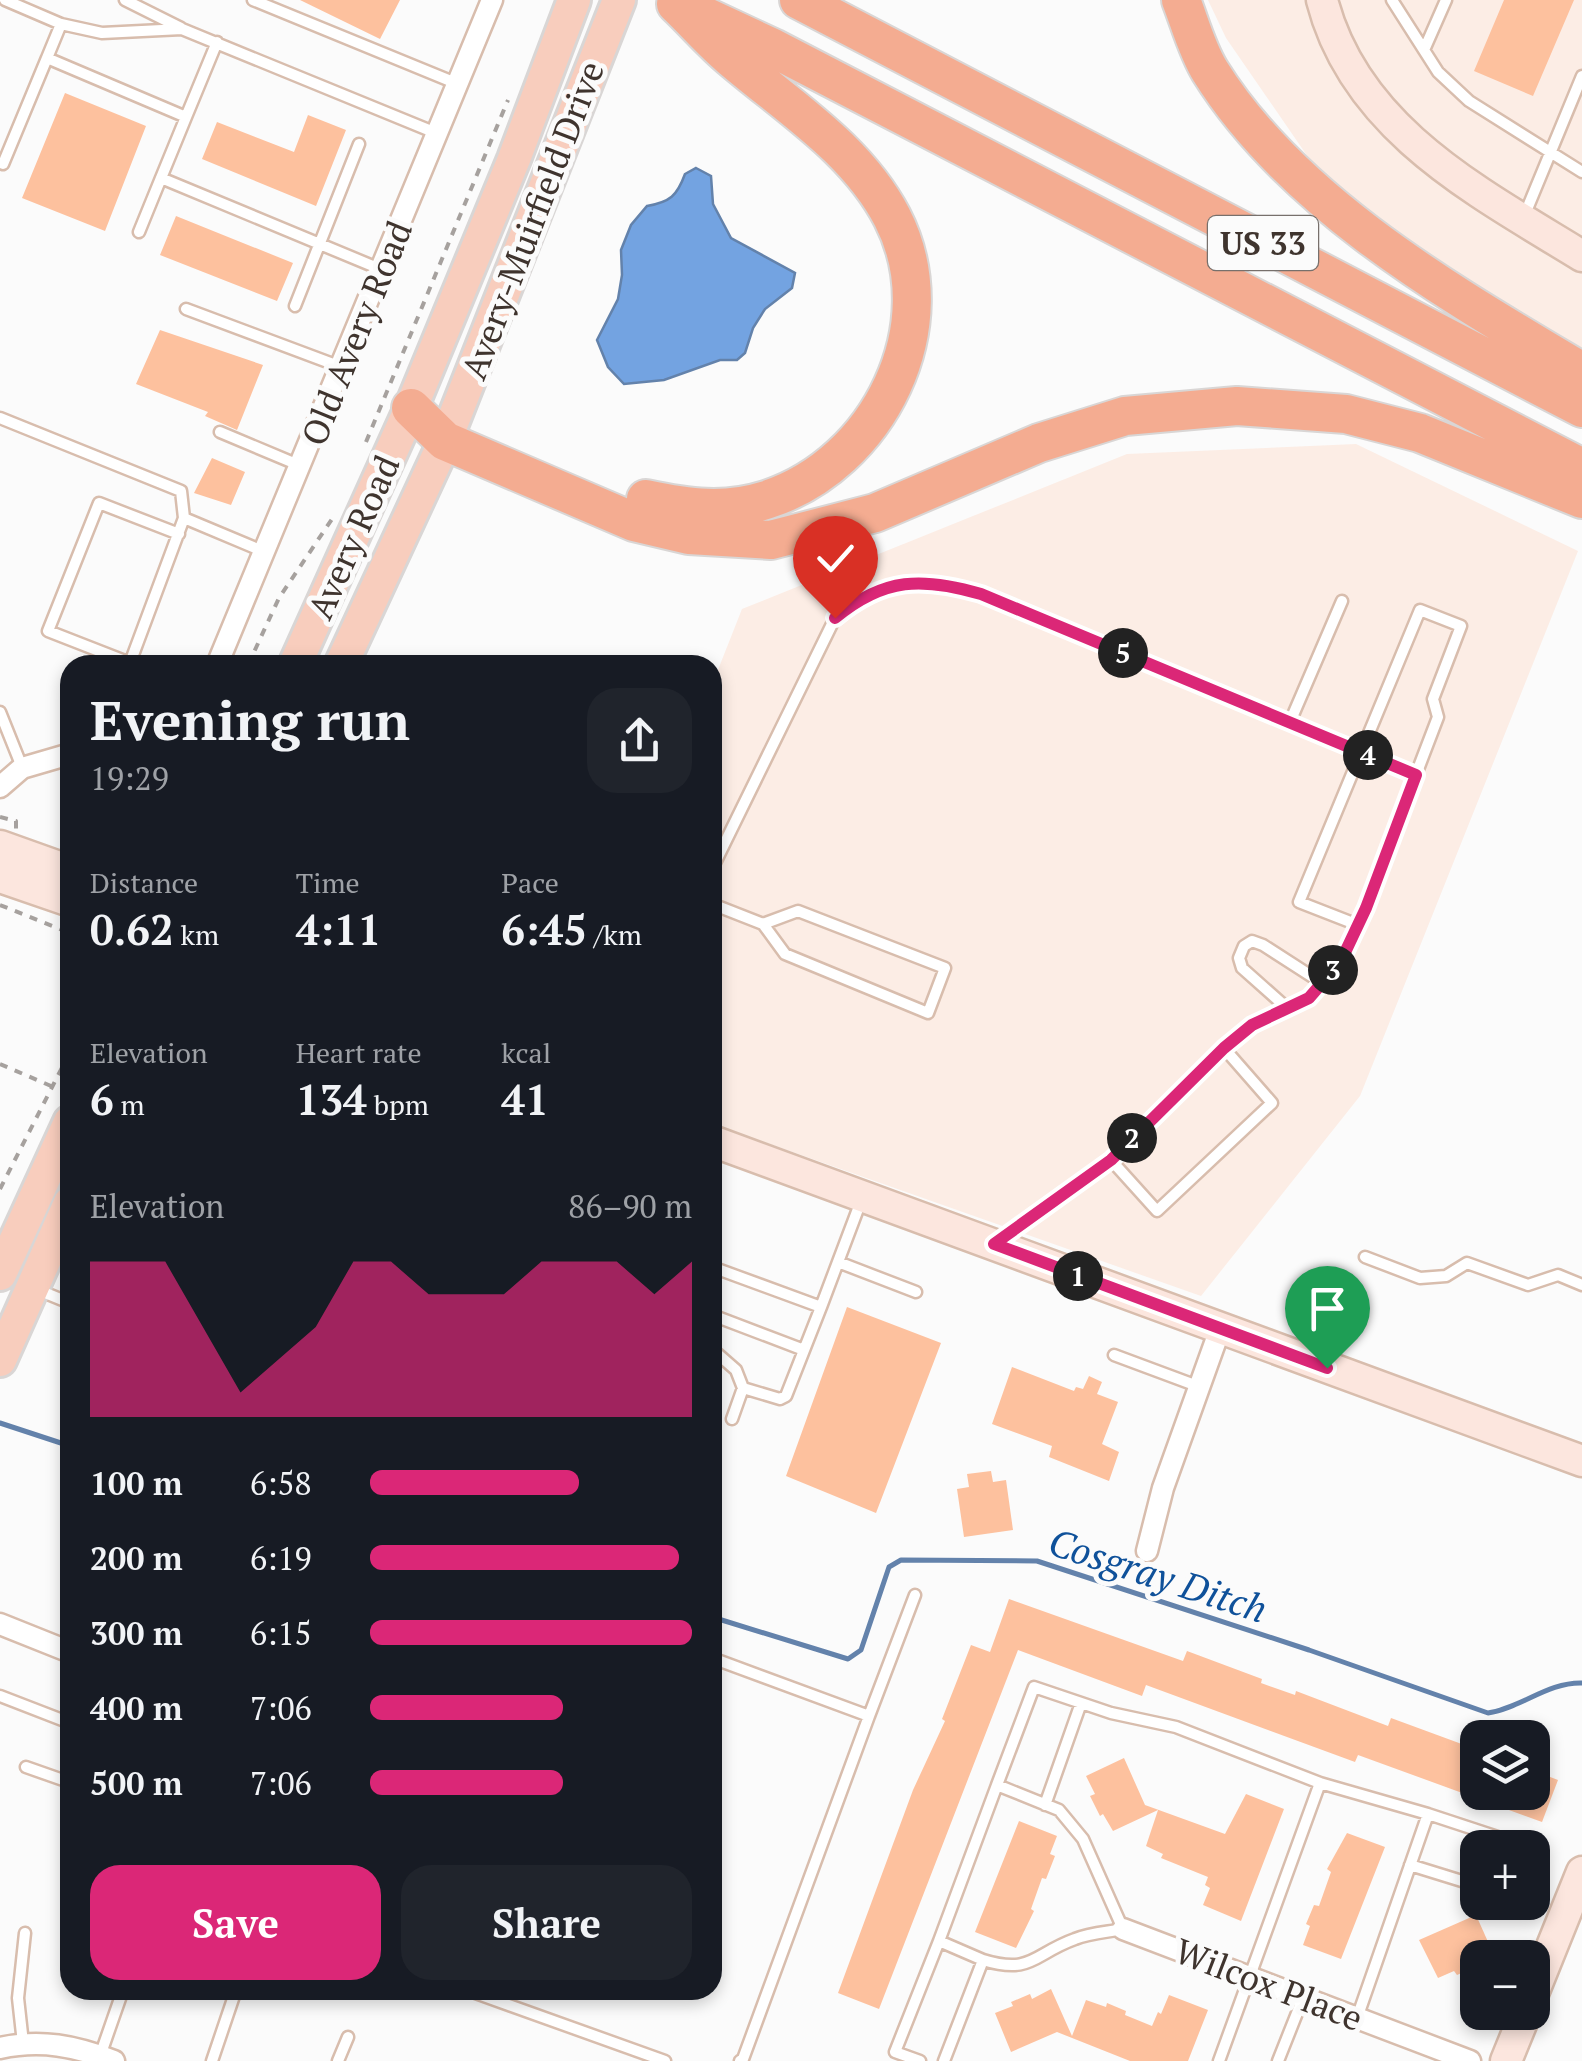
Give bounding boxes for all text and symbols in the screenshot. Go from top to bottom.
street label: Avery-Muirfield Drive [450,54,614,386]
street label: Old Avery Road [290,214,422,452]
road number: US 33 [1208,216,1318,270]
street label: Avery Road [297,448,409,626]
pin [793,516,878,619]
icon: check [808,531,863,586]
pin: 5 [1098,628,1148,678]
text: 5 [1115,634,1131,671]
text: Evening run [90,683,410,756]
button: share [587,688,692,793]
pin: 4 [1343,730,1393,780]
text: 4 [1360,736,1376,773]
text: 19:29 [90,757,169,799]
text: Distance [90,864,198,901]
text: Time [296,864,360,901]
text: Pace [501,864,559,901]
text: 0.62 [90,901,174,957]
text: 4:11 [296,901,381,957]
text: 6:45 [501,901,587,957]
text: km [174,916,219,953]
text: /km [587,916,642,953]
pin: 3 [1308,945,1358,995]
text: 3 [1325,951,1341,988]
text: Elevation [90,1034,208,1071]
text: Heart rate [296,1034,422,1071]
text: kcal [501,1034,551,1071]
text: 6 [90,1071,114,1127]
text: 134 [296,1071,367,1127]
text: 41 [501,1071,549,1127]
text: m [114,1086,145,1123]
text: bpm [367,1086,429,1123]
pin: 2 [1107,1113,1157,1163]
text: 2 [1124,1119,1140,1156]
text: Elevation [90,1185,224,1227]
text: 86–90 m [568,1185,692,1227]
pin: 1 [1053,1251,1103,1301]
text: 1 [1070,1257,1086,1294]
pin [1285,1266,1370,1369]
icon: arrive [1300,1281,1355,1336]
text: 100 m [90,1462,182,1504]
text: 6:58 [250,1462,312,1504]
water label: Cosgray Ditch [1043,1516,1273,1634]
text: 200 m [90,1537,182,1579]
text: 6:19 [250,1537,312,1579]
text: 300 m [90,1612,182,1654]
text: 6:15 [250,1612,312,1654]
text: 400 m [90,1687,182,1729]
text: 7:06 [250,1687,312,1729]
map controls [1460,1720,1550,2030]
button: layers [1460,1720,1550,1810]
text: 500 m [90,1762,182,1804]
text: 7:06 [250,1762,312,1804]
button: + [1460,1830,1550,1920]
button: Save [90,1865,381,1980]
button: Share [401,1865,692,1980]
street label: Wilcox Place [1169,1927,1369,2041]
button: − [1460,1940,1550,2030]

